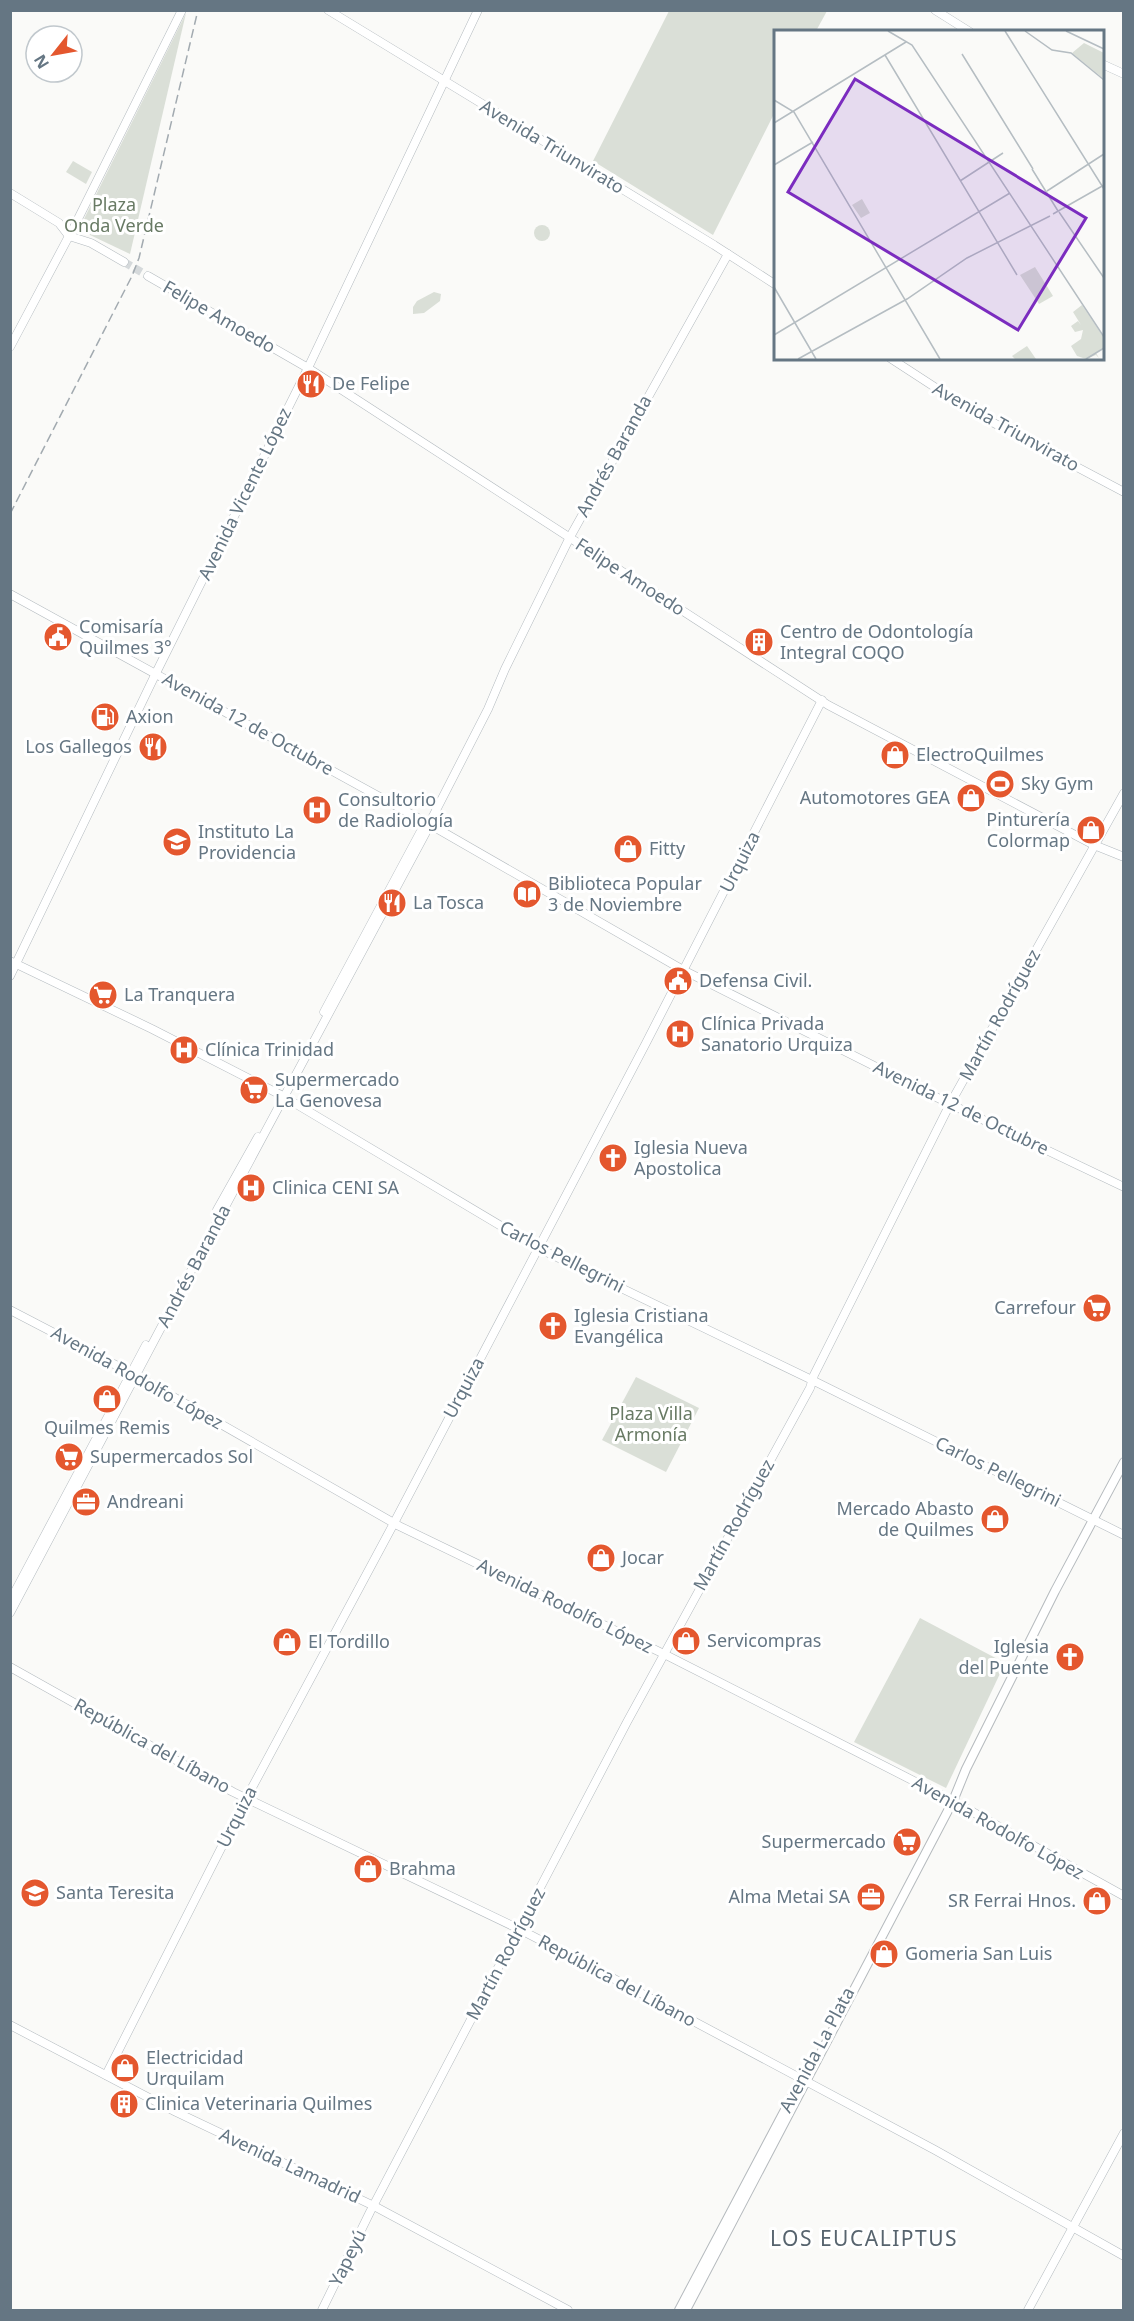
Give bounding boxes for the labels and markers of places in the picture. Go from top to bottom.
restaurant icon: De Felipe [295,368,327,400]
place label: De Felipe [332,371,410,395]
place label: Comisaría Quilmes 3° [79,614,172,659]
place label: Centro de Odontología Integral COQO [780,619,974,664]
public building icon: Comisaría Quilmes 3° [42,621,74,653]
building icon: Centro de Odontología Integral COQO [743,626,775,658]
fuel station icon: Axion [89,701,121,733]
place label: Axion [126,704,174,728]
restaurant icon: Los Gallegos [137,731,169,763]
place label: Los Gallegos [25,734,132,758]
shop icon: ElectroQuilmes [879,739,911,771]
place label: ElectroQuilmes [916,742,1044,766]
sports icon: Sky Gym [984,768,1016,800]
place label: Sky Gym [1021,771,1093,795]
shop icon: Automotores GEA [955,782,987,814]
place label: Automotores GEA [800,785,950,809]
place label: Consultorio de Radiología [338,787,453,832]
hospital icon: Consultorio de Radiología [301,794,333,826]
place label: Pinturería Colormap [986,807,1070,852]
shop icon: Pinturería Colormap [1075,814,1107,846]
place label: Instituto La Providencia [198,819,296,864]
school or university icon: Instituto La Providencia [161,826,193,858]
shop icon: Fitty [612,833,644,865]
place label: Fitty [649,836,686,860]
place label: Biblioteca Popular 3 de Noviembre [548,871,702,916]
library icon: Biblioteca Popular 3 de Noviembre [511,878,543,910]
restaurant icon: La Tosca [376,887,408,919]
place label: La Tosca [413,890,484,914]
public building icon: Defensa Civil. [662,965,694,997]
place label: Defensa Civil. [699,968,812,992]
supermarket icon: La Tranquera [87,979,119,1011]
place label: La Tranquera [124,982,235,1006]
place label: Clínica Privada Sanatorio Urquiza [701,1011,853,1056]
hospital icon: Clínica Privada Sanatorio Urquiza [664,1018,696,1050]
hospital icon: Clínica Trinidad [168,1034,200,1066]
place label: Clínica Trinidad [205,1037,334,1061]
place label: Supermercado La Genovesa [275,1067,399,1112]
supermarket icon: Supermercado La Genovesa [238,1074,270,1106]
place label: Iglesia Nueva Apostolica [634,1135,748,1180]
church icon: Iglesia Nueva Apostolica [597,1142,629,1174]
hospital icon: Clinica CENI SA [235,1172,267,1204]
place label: Clinica CENI SA [272,1175,400,1199]
supermarket icon: Carrefour [1081,1292,1113,1324]
place label: Carrefour [994,1295,1077,1319]
place label: Iglesia Cristiana Evangélica [574,1303,709,1348]
church icon: Iglesia Cristiana Evangélica [537,1310,569,1342]
shop icon: Quilmes Remis [91,1383,123,1415]
place label: Quilmes Remis [44,1415,170,1439]
supermarket icon: Supermercados Sol [53,1441,85,1473]
place label: Supermercados Sol [90,1444,253,1468]
office icon: Andreani [70,1486,102,1518]
place label: Andreani [107,1489,184,1513]
place label: Mercado Abasto de Quilmes [836,1496,974,1541]
shop icon: Mercado Abasto de Quilmes [979,1503,1011,1535]
shop icon: Jocar [585,1542,617,1574]
place label: Jocar [620,1545,665,1569]
shop icon: Servicompras [670,1625,702,1657]
shop icon: El Tordillo [271,1626,303,1658]
place label: Servicompras [707,1628,821,1652]
place label: El Tordillo [308,1629,390,1653]
place label: Iglesia del Puente [959,1634,1049,1679]
church icon: Iglesia del Puente [1054,1641,1086,1673]
supermarket icon: Supermercado [891,1826,923,1858]
place label: Supermercado [762,1829,886,1853]
shop icon: Brahma [352,1853,384,1885]
place label: Brahma [389,1856,456,1880]
school or university icon: Santa Teresita [19,1877,51,1909]
place label: Santa Teresita [56,1880,174,1904]
office icon: Alma Metai SA [855,1881,887,1913]
place label: Alma Metai SA [728,1884,850,1908]
shop icon: SR Ferrai Hnos. [1081,1885,1113,1917]
place label: SR Ferrai Hnos. [948,1888,1076,1912]
shop icon: Gomeria San Luis [868,1938,900,1970]
place label: Gomeria San Luis [905,1941,1052,1965]
place label: Electricidad Urquilam [146,2045,244,2090]
shop icon: Electricidad Urquilam [109,2052,141,2084]
building icon: Clinica Veterinaria Quilmes [108,2088,140,2120]
place label: Clinica Veterinaria Quilmes [145,2091,372,2115]

